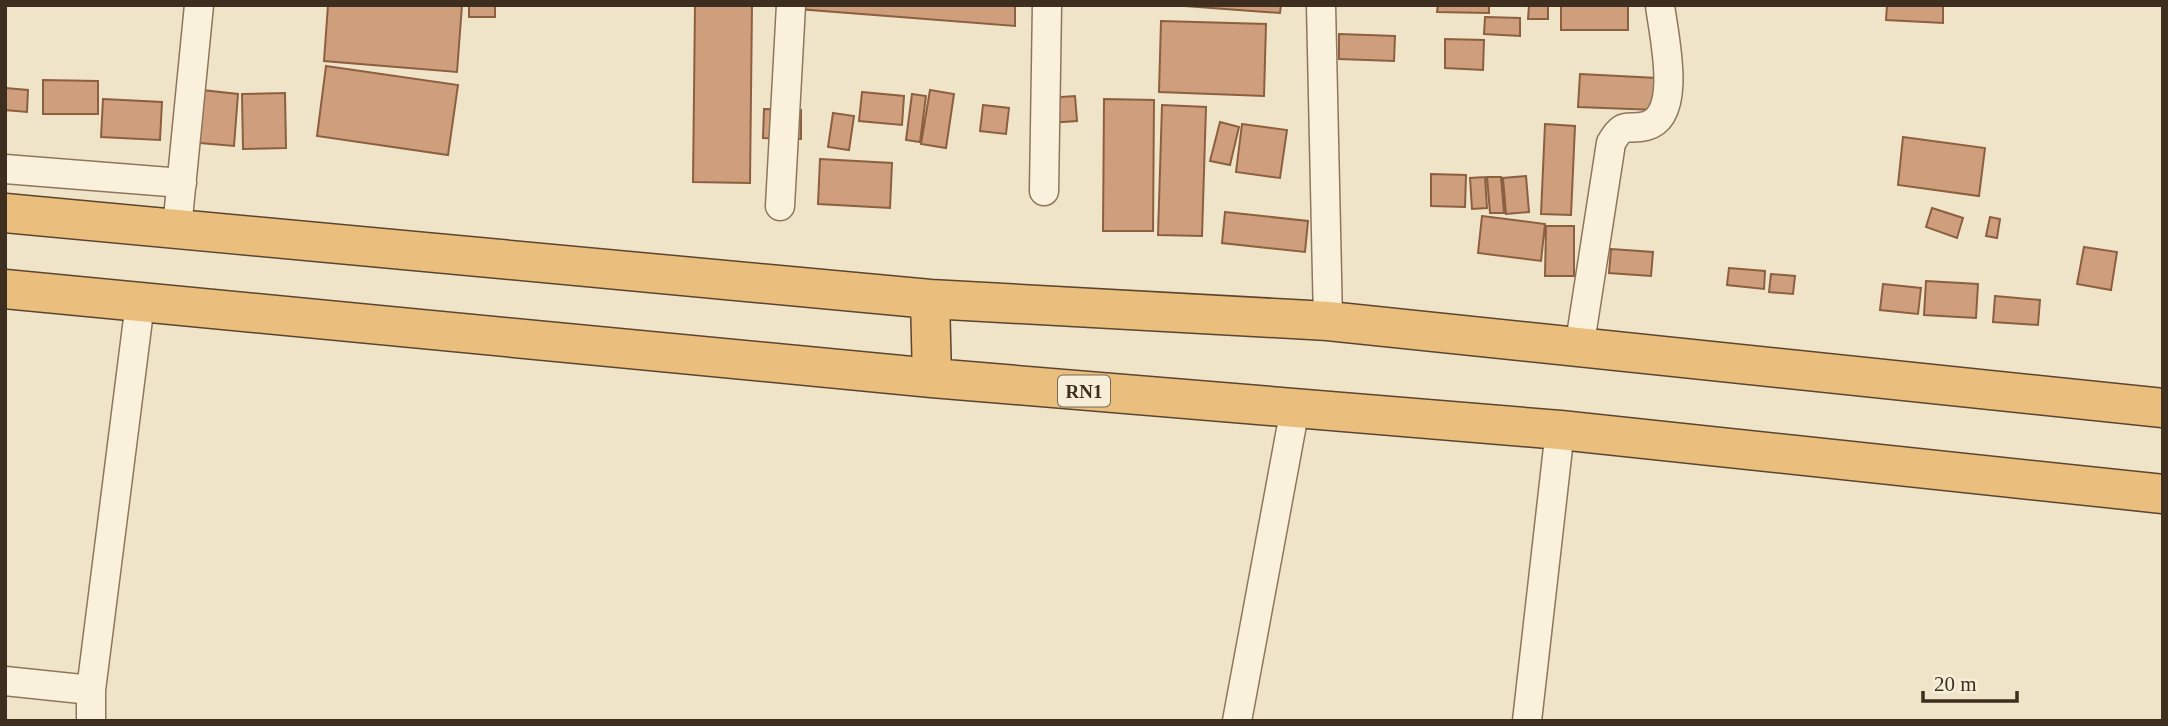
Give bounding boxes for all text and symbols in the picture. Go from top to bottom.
road number: RN1 [1058,376,1110,406]
scale bar [1923,660,2018,704]
text: 20 m [1934,672,1977,696]

